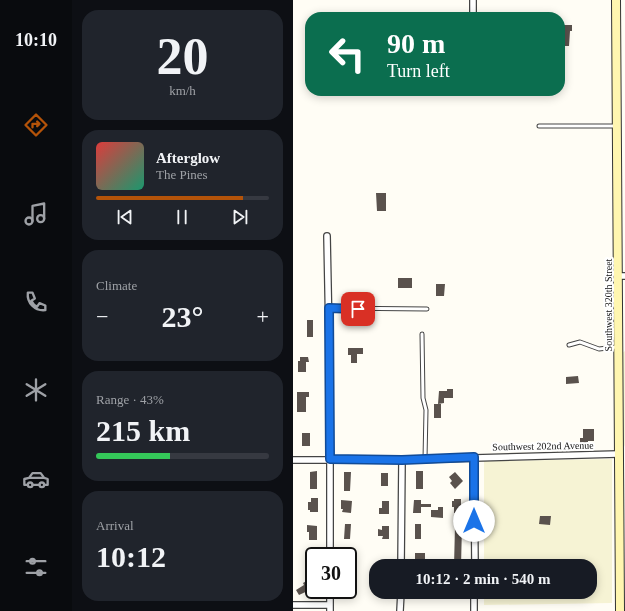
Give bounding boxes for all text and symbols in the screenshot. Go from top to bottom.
text: 20 [157,28,209,85]
icon: left [321,28,373,80]
text: 90 m [387,28,445,59]
text: 10:10 [15,30,57,50]
text: Turn left [387,61,450,81]
text: km/h [169,83,196,98]
icon: directions [22,111,50,139]
text: Afterglow [156,150,220,166]
text: The Pines [156,167,208,182]
icon: music [22,200,50,228]
icon: previous [114,206,136,228]
icon: pause [171,206,193,228]
icon: next [229,206,251,228]
street label: Southwest 320th Street [603,258,614,351]
text: Climate [96,278,137,293]
icon: phone [22,288,50,316]
pin [341,292,375,326]
icon: arrive [347,298,369,320]
text: 23° [162,300,204,333]
text: − [96,304,108,329]
text: + [257,304,269,329]
icon: climate [22,376,50,404]
text: Range · 43% [96,392,164,407]
text: 215 km [96,414,190,447]
street label: Southwest 202nd Avenue [492,440,594,452]
icon: car [22,465,50,493]
position arrow [453,500,495,542]
text: Arrival [96,518,134,533]
text: 10:12 [96,540,166,573]
speed limit sign: 30 [305,547,357,599]
icon: filters [22,553,50,581]
text: 10:12 · 2 min · 540 m [416,571,551,587]

